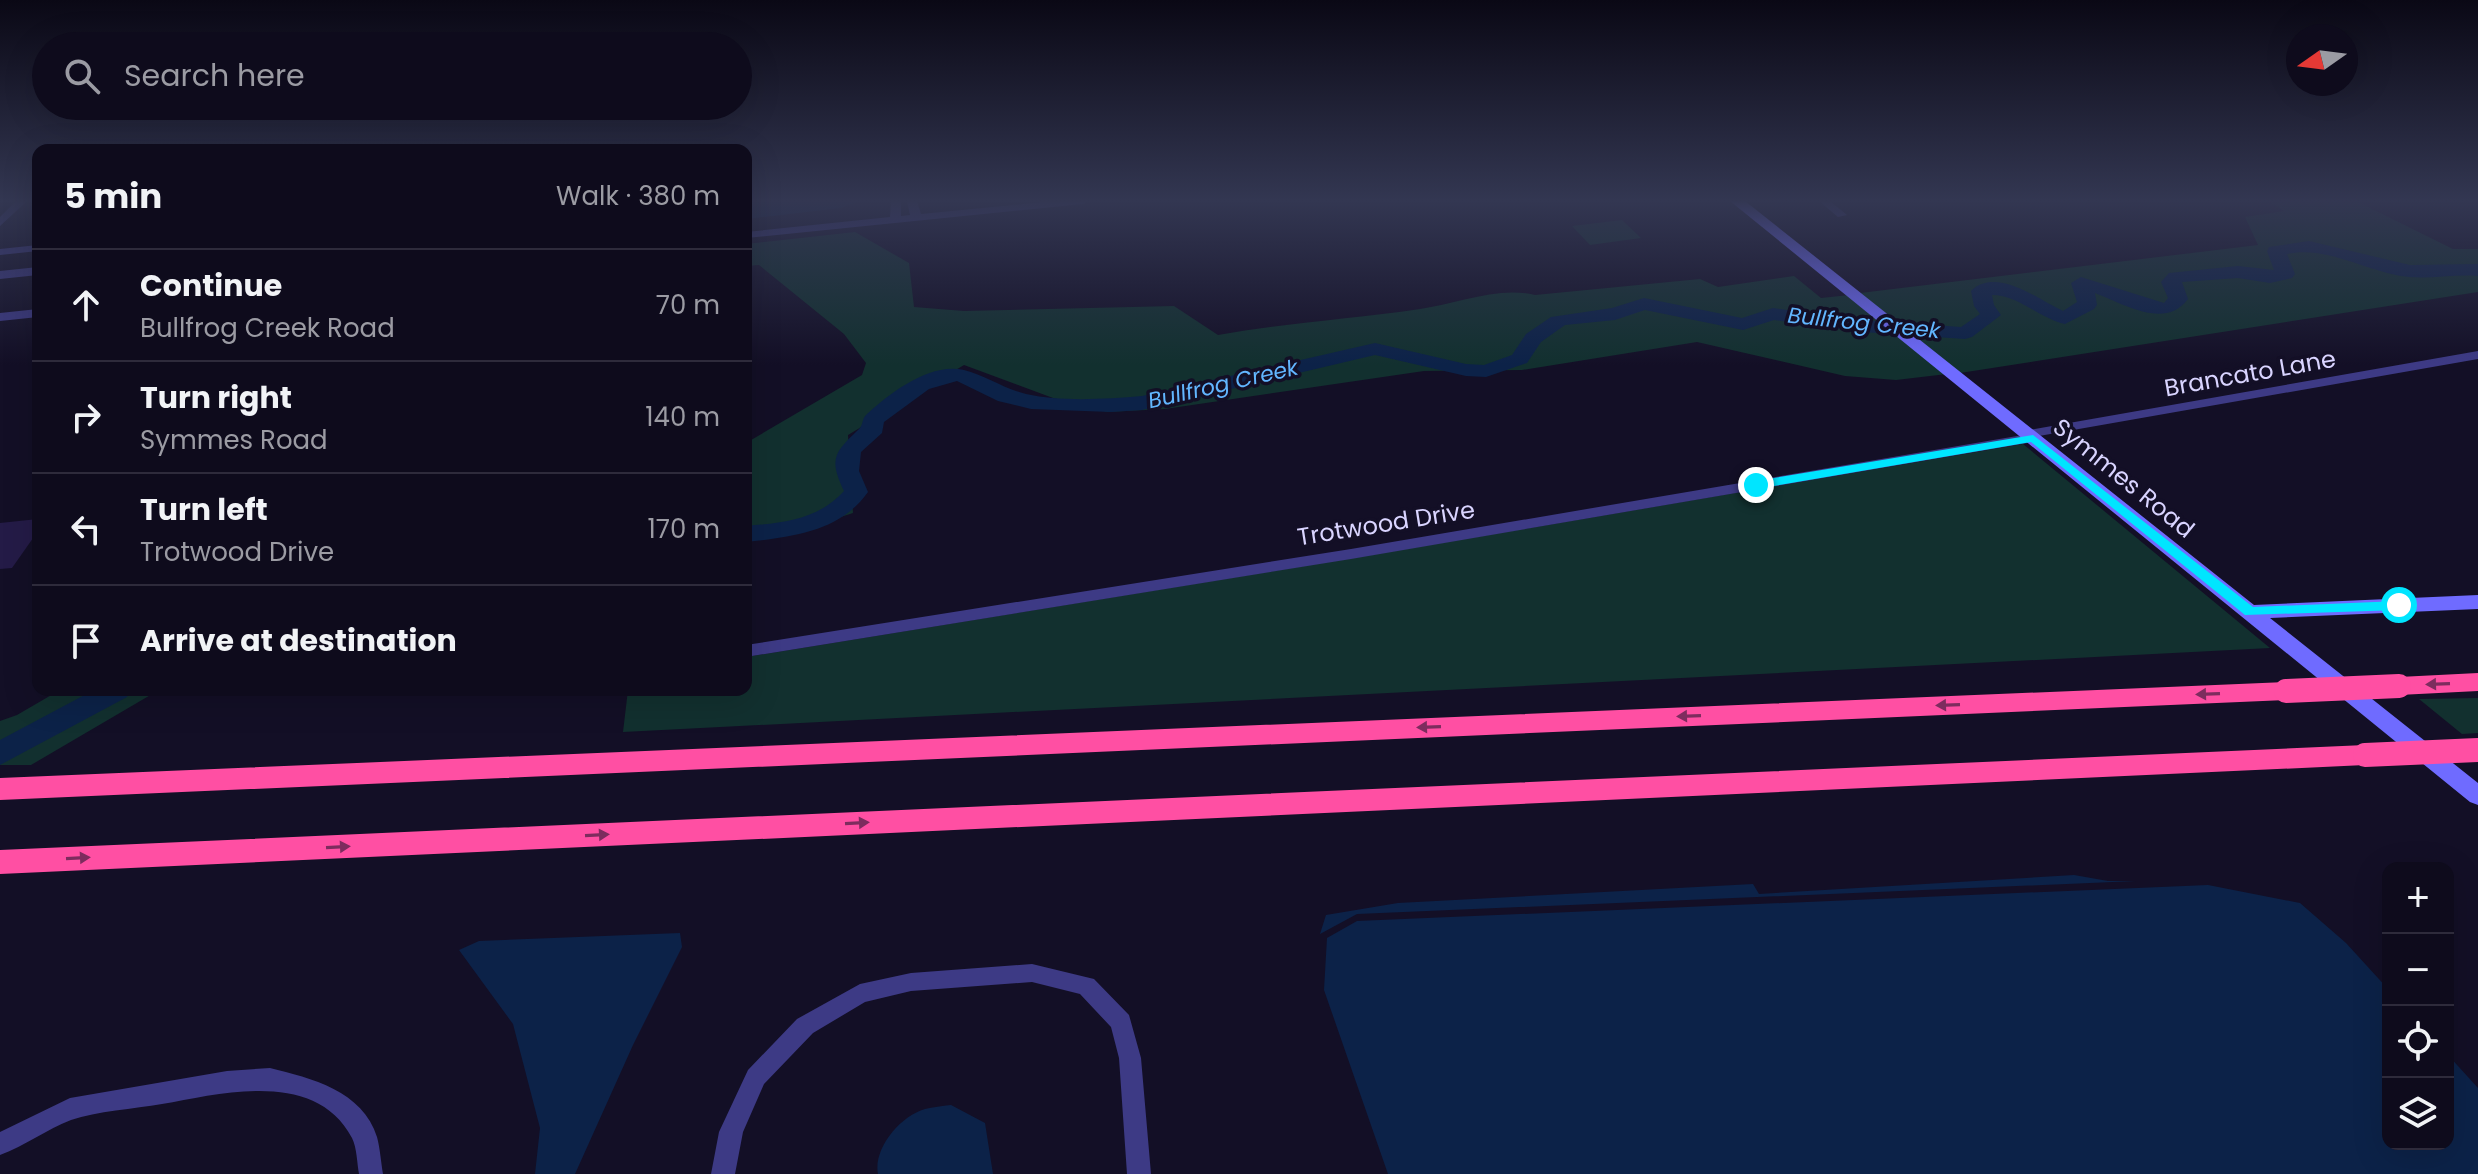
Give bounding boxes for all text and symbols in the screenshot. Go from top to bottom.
north arrow [2286,24,2358,96]
search box [32,32,752,120]
icon: search [60,54,104,98]
text: Search here [124,54,305,97]
text: 5 min [64,172,162,220]
text: Walk · 380 m [556,178,720,214]
text: Continue [140,264,282,307]
icon: ahead [64,283,108,327]
text: 70 m [656,287,720,323]
water label: Bullfrog Creek [1786,300,1943,347]
text: Bullfrog Creek Road [140,310,395,346]
street label: Brancato Lane [2162,342,2338,404]
water label: Bullfrog Creek [1145,351,1303,416]
text: Turn right [140,376,292,419]
icon: right [64,395,108,439]
text: 140 m [645,399,720,435]
street label: Symmes Road [2046,411,2202,545]
text: Symmes Road [140,422,328,458]
route end [1738,467,1774,503]
text: Turn left [140,488,268,531]
street label: Trotwood Drive [1295,493,1477,553]
icon: left [64,507,108,551]
text: 170 m [647,511,720,547]
text: Trotwood Drive [140,534,334,570]
route start [2381,587,2417,623]
icon: arrive [64,619,108,663]
text: Arrive at destination [140,619,457,662]
one-way arrow [2425,678,2450,691]
one-way arrow [2195,687,2220,700]
one-way arrow [1935,699,1960,712]
one-way arrow [1676,710,1701,723]
one-way arrow [1416,721,1441,734]
one-way arrow [845,817,870,830]
one-way arrow [585,828,610,841]
one-way arrow [326,840,351,853]
one-way arrow [66,852,91,865]
map controls [2382,862,2454,1150]
button: + [2382,862,2454,934]
button: − [2382,934,2454,1006]
button: locate [2382,1006,2454,1078]
button: layers [2382,1078,2454,1150]

